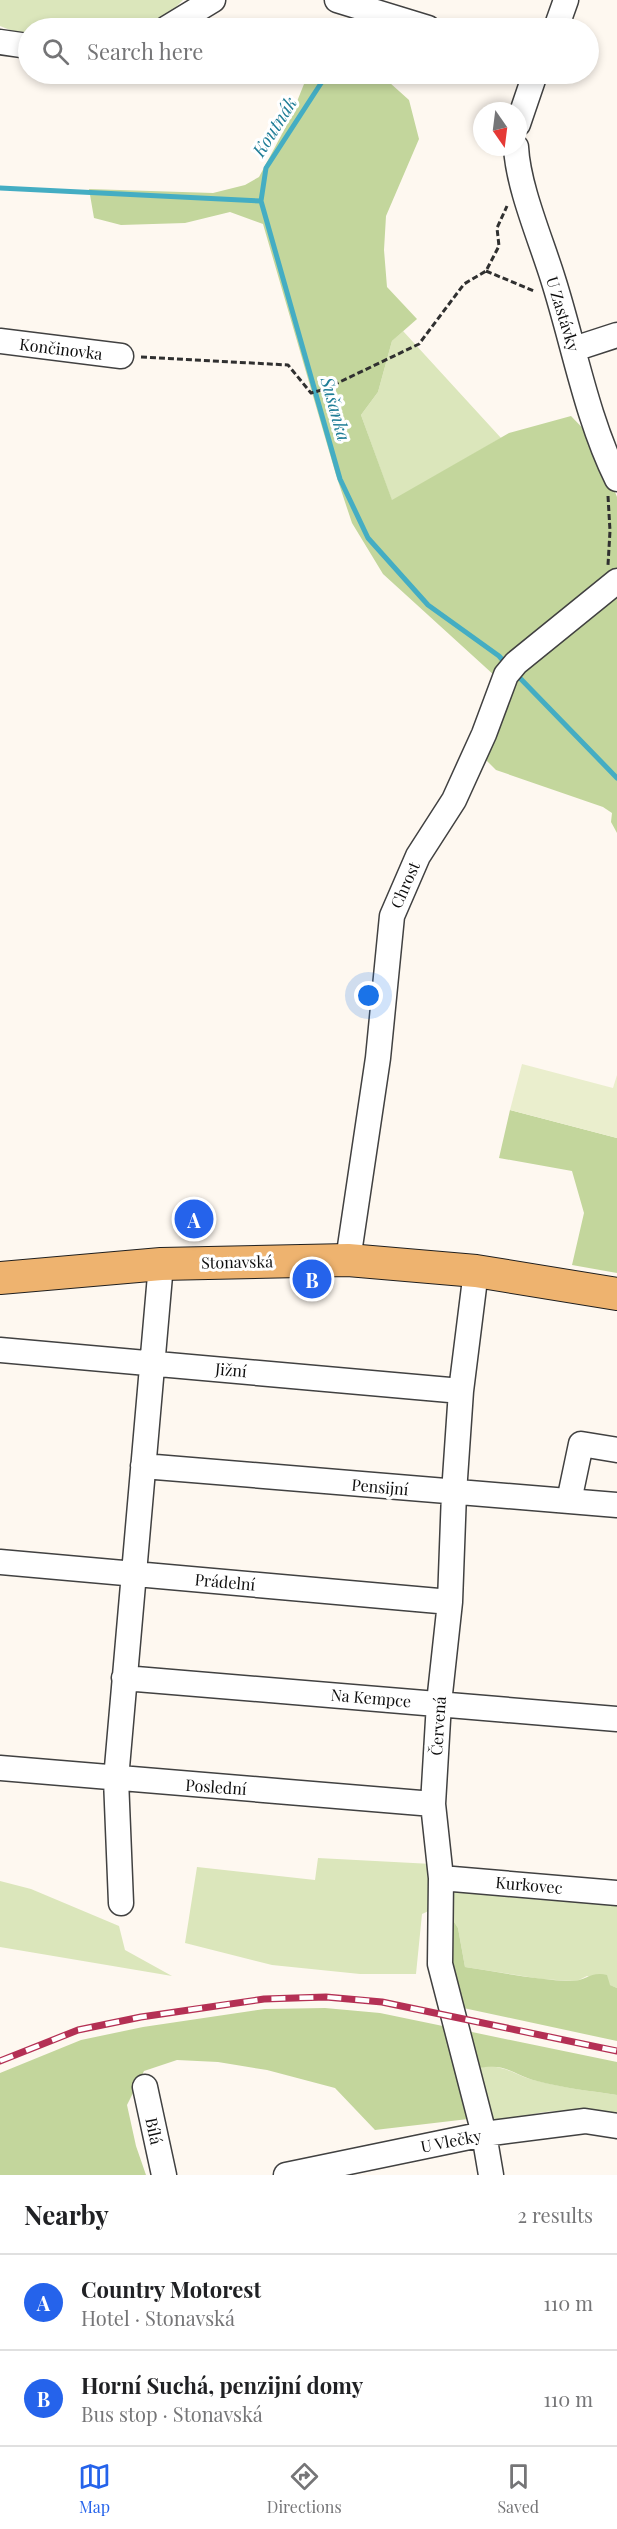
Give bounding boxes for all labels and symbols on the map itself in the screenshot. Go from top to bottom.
water label: Koutnák [246,92,302,162]
north arrow [473,102,527,156]
street label: U Zastávky [542,274,585,354]
street label: Končinovka [18,333,104,364]
water label: Sušanka [315,373,357,444]
street label: Chrost [385,858,424,911]
your location [354,981,383,1010]
pin: A [174,1196,214,1242]
street label: Stonavská [201,1250,273,1273]
pin: B [292,1256,332,1302]
street label: Jižní [213,1358,248,1381]
street label: Pensijní [351,1474,410,1499]
street label: Prádelní [194,1568,256,1595]
street label: Na Kempce [330,1684,412,1711]
street label: Červená [425,1696,450,1756]
street label: Poslední [185,1774,248,1799]
street label: Kurkovec [495,1871,564,1898]
street label: Bílá [141,2115,168,2146]
street label: U Vlečky [419,2124,483,2157]

